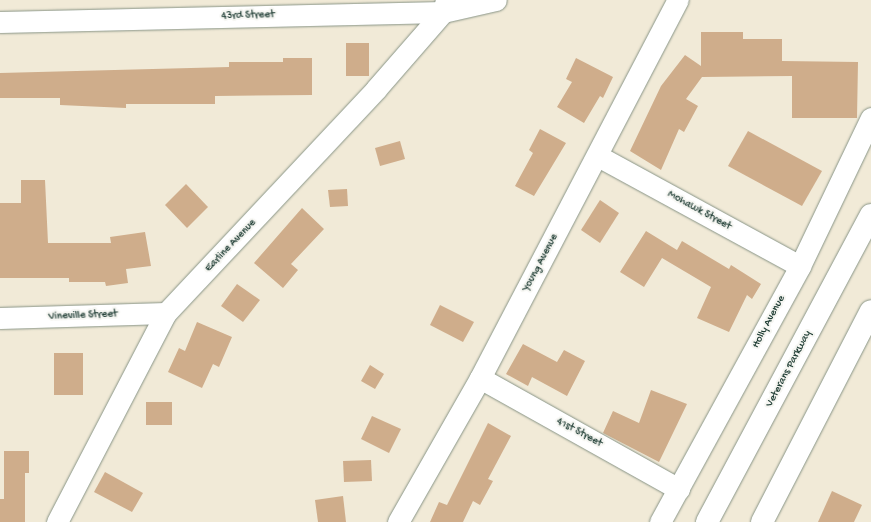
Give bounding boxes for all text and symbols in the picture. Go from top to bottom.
street label: 43rd Street [221,9,275,23]
street label: Mohawk Street [665,188,733,234]
street label: Earline Avenue [203,217,259,275]
street label: Young Avenue [520,232,562,294]
street label: Holly Avenue [750,293,788,351]
street label: Vineville Street [48,308,118,324]
street label: Veterans Parkway [763,328,815,410]
street label: 41st Street [554,415,604,451]

